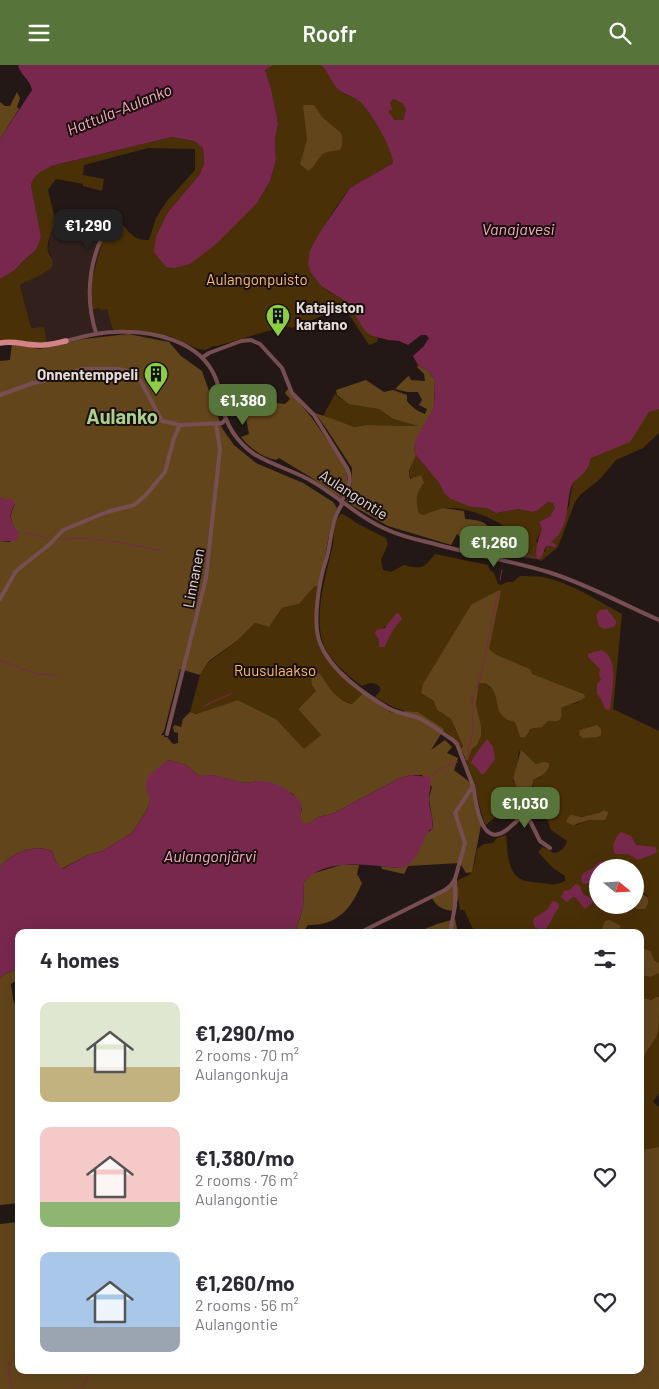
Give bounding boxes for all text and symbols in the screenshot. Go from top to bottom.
icon: menu [25,19,53,47]
icon: search [606,19,634,47]
text: Roofr [302,20,357,46]
water label: Hattula–Aulanko [64,79,174,139]
pin: €1,290 [47,209,129,251]
text: €1,290 [65,215,111,234]
water label: Vanajavesi [482,219,554,238]
park label: Aulangonpuisto [206,270,308,288]
place label: Katajiston kartano [296,298,364,333]
building icon: Katajiston kartano [265,303,291,337]
building icon: Onnentemppeli [143,361,169,395]
place label: Onnentemppeli [37,365,138,383]
pin: €1,380 [202,383,284,426]
text: €1,380 [220,390,266,409]
district label: Aulanko [86,404,158,428]
street label: Aulangontie [316,465,392,523]
pin: €1,260 [453,525,535,568]
text: €1,260 [471,532,517,551]
street label: Linnanen [178,547,208,609]
park label: Ruusulaakso [234,661,316,679]
pin: €1,030 [484,787,566,829]
text: €1,030 [502,793,548,812]
water label: Aulangonjärvi [164,846,256,865]
north arrow [589,859,644,914]
map controls [589,859,644,914]
icon: filters [591,945,619,973]
text: 4 homes [40,947,119,972]
text: €1,290/mo [195,1020,295,1045]
icon: home [80,1022,140,1082]
icon: heart [591,1038,619,1066]
text: 2 rooms · 70 m² [195,1045,299,1064]
text: Aulangonkuja [195,1064,288,1083]
text: €1,380/mo [195,1145,294,1170]
icon: home [80,1147,140,1207]
icon: heart [591,1163,619,1191]
text: 2 rooms · 76 m² [195,1170,298,1189]
text: Aulangontie [195,1189,278,1208]
text: €1,260/mo [195,1270,295,1295]
icon: home [80,1272,140,1332]
icon: heart [591,1288,619,1316]
text: 2 rooms · 56 m² [195,1295,299,1314]
text: Aulangontie [195,1314,278,1333]

